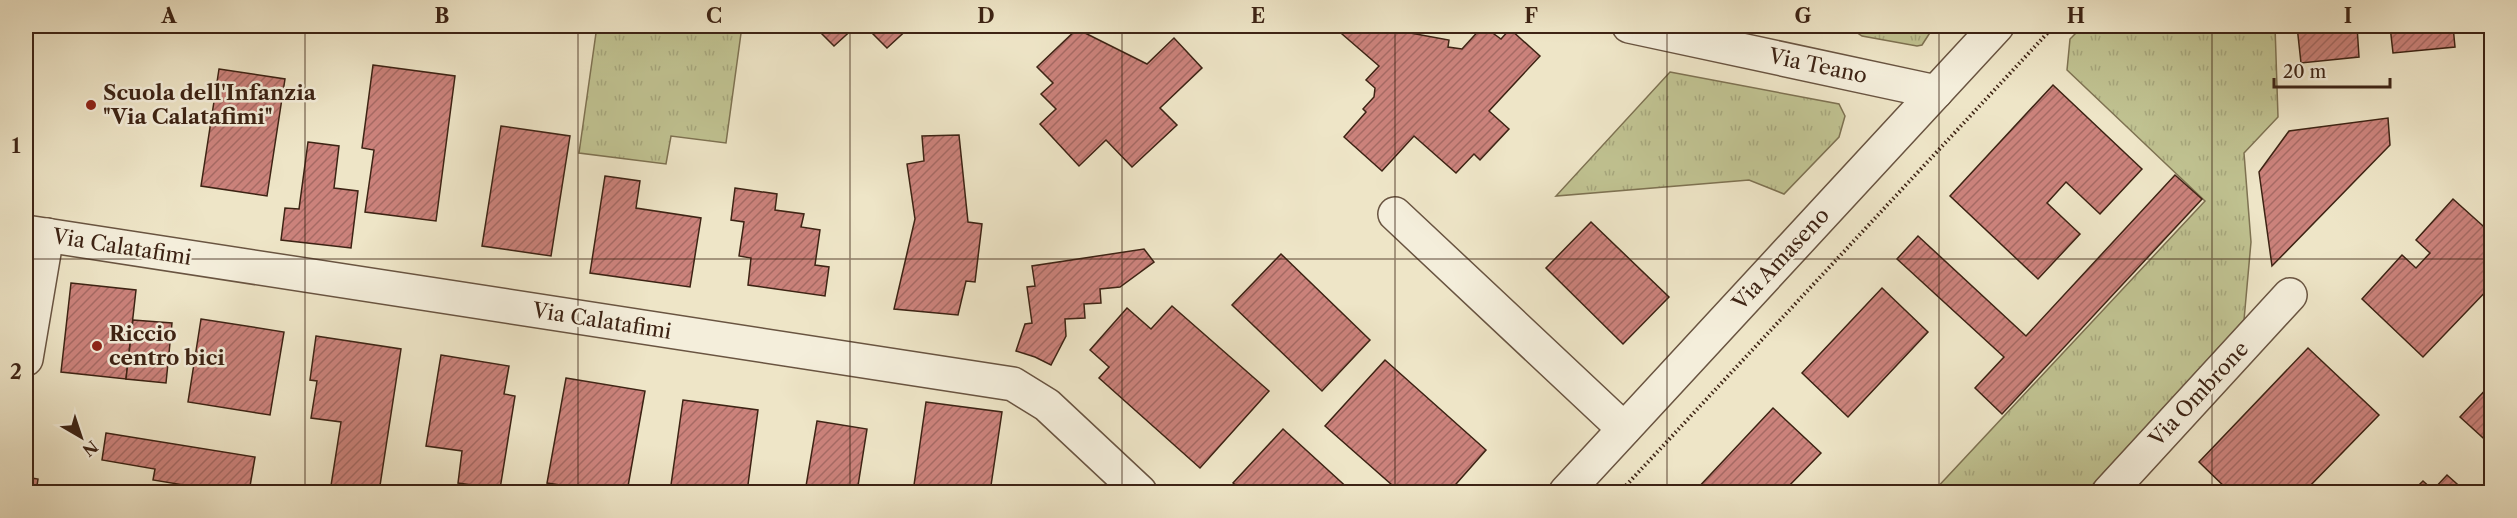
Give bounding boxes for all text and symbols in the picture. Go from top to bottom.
text: A [160,4,177,28]
text: B [435,4,450,28]
text: C [706,4,722,28]
text: D [977,4,995,28]
text: E [1251,4,1265,28]
text: F [1524,4,1538,28]
text: G [1795,4,1812,28]
text: H [2067,4,2085,28]
text: I [2344,4,2352,28]
street label: Via Teano [1766,43,1870,88]
scale bar [2274,51,2390,89]
text: 20 m [2283,61,2327,83]
place label: Scuola dell'Infanzia "Via Calatafimi" [103,80,317,129]
marker: Scuola dell'Infanzia "Via Calatafimi" [84,98,98,112]
text: 1 [12,134,21,158]
street label: Via Amaseno [1726,203,1834,316]
street label: Via Calatafimi [50,223,193,270]
street label: Via Calatafimi [530,297,673,344]
place label: Riccio centro bici [109,321,225,370]
street label: Via Ombrone [2143,336,2253,452]
marker: Riccio centro bici [90,339,104,353]
text: 2 [10,360,22,384]
north arrow [51,407,111,467]
text: N [79,437,102,461]

